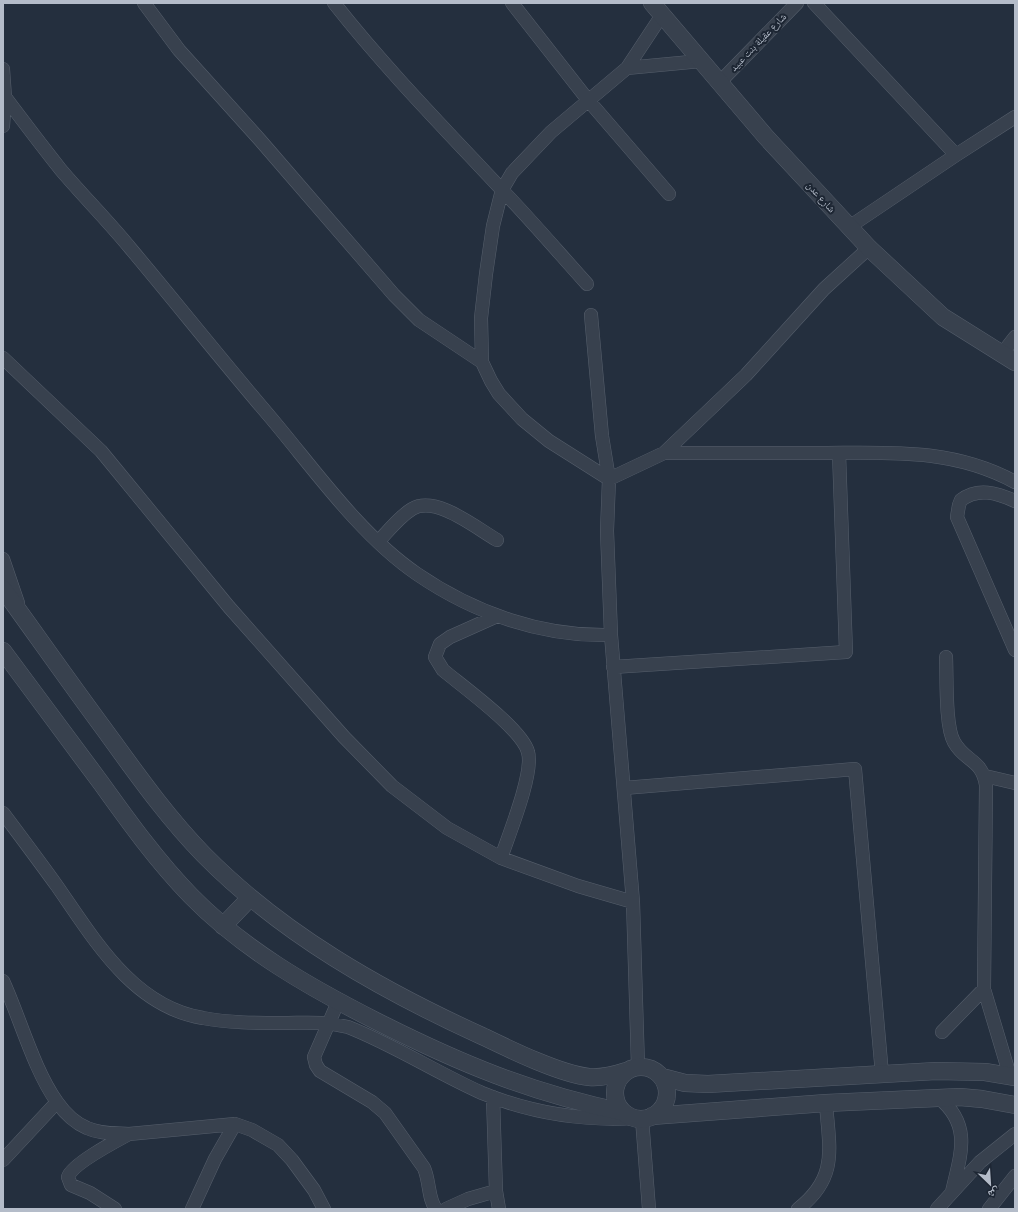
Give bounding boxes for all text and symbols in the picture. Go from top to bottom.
street label: شارع عقيلة بنت عبيد [727,10,789,74]
street label: شارع عدن [804,179,838,215]
north arrow [970,1164,1010,1204]
text: ش [985,1183,1002,1202]

